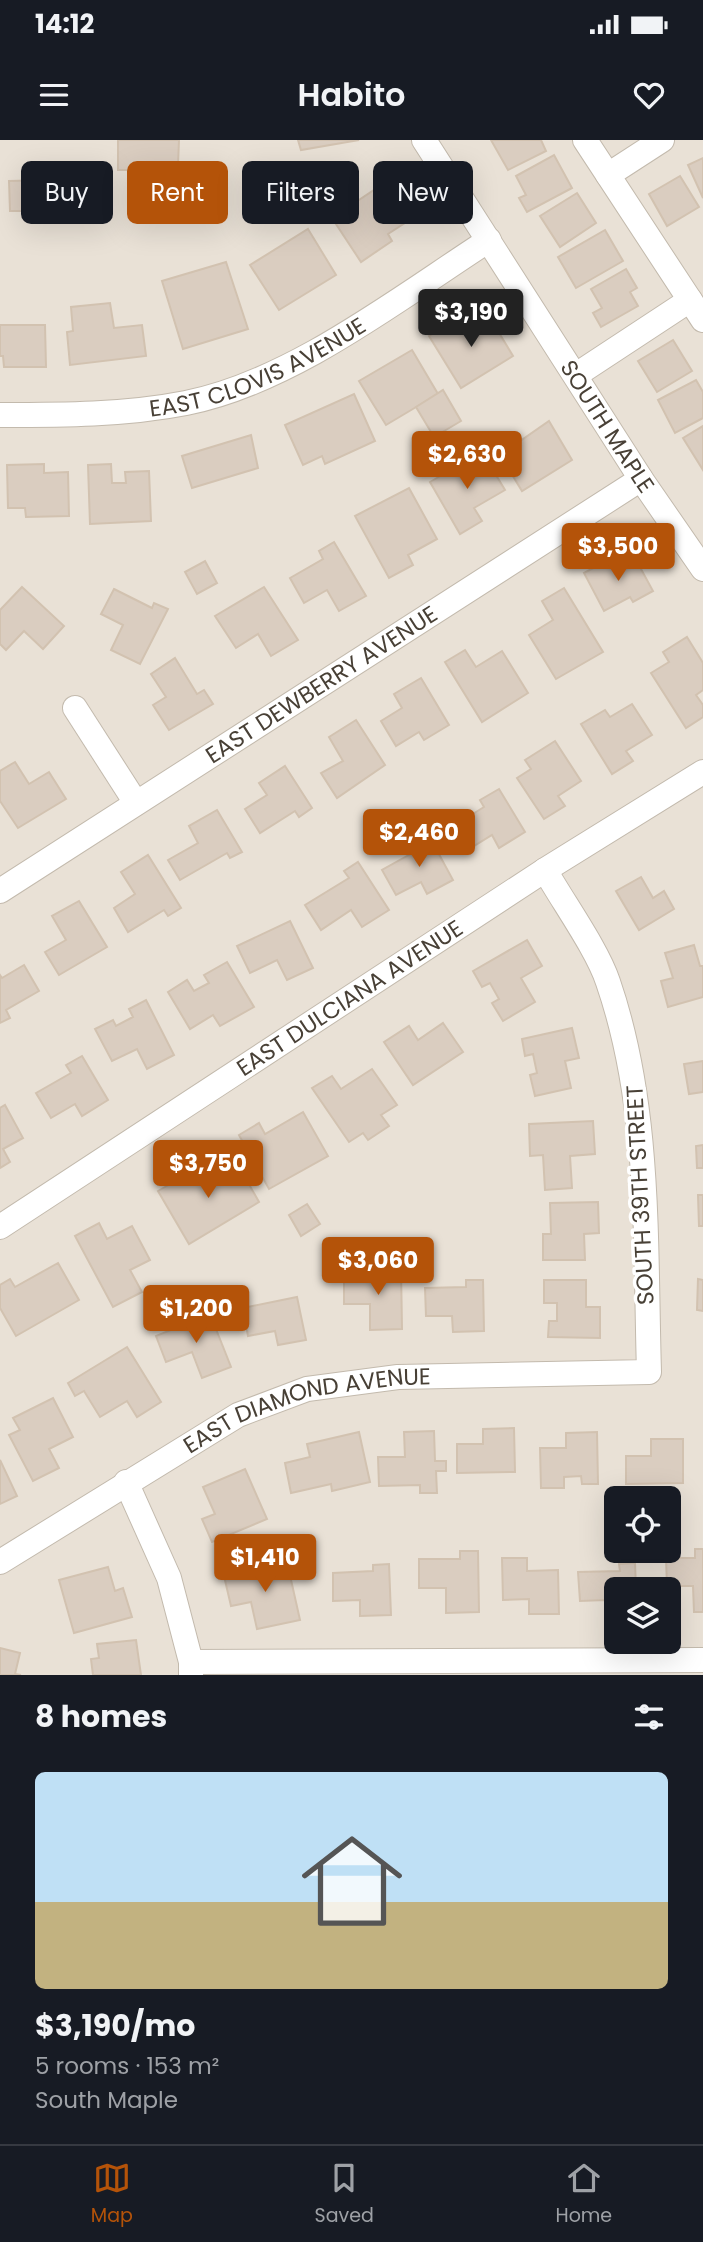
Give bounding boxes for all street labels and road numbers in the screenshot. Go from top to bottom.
street label: EAST CLOVIS AVENUE [147,310,372,425]
street label: SOUTH MAPLE [553,354,662,499]
street label: EAST DEWBERRY AVENUE [199,598,444,771]
street label: EAST DULCIANA AVENUE [230,912,469,1084]
street label: SOUTH 39TH STREET [618,1084,662,1306]
street label: EAST DIAMOND AVENUE [177,1360,431,1461]

